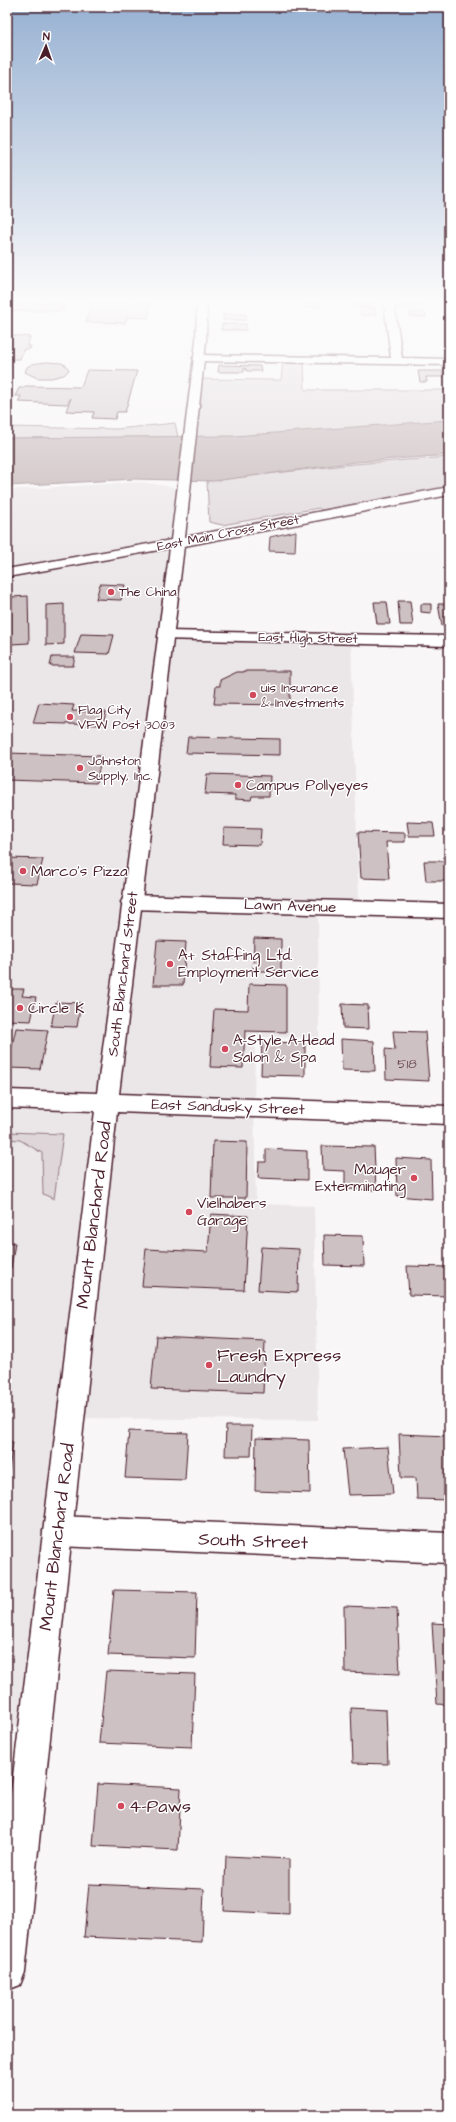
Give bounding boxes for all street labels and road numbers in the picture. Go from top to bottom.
street label: East Main Cross Street [155,510,301,556]
street label: East High Street [258,628,359,649]
street label: South Blanchard Street [102,890,144,1058]
street label: Lawn Avenue [243,894,337,918]
street label: East Sandusky Street [151,1094,305,1121]
street label: Mount Blanchard Road [70,1120,118,1310]
street label: Mount Blanchard Road [33,1442,81,1632]
street label: South Street [198,1527,309,1555]

